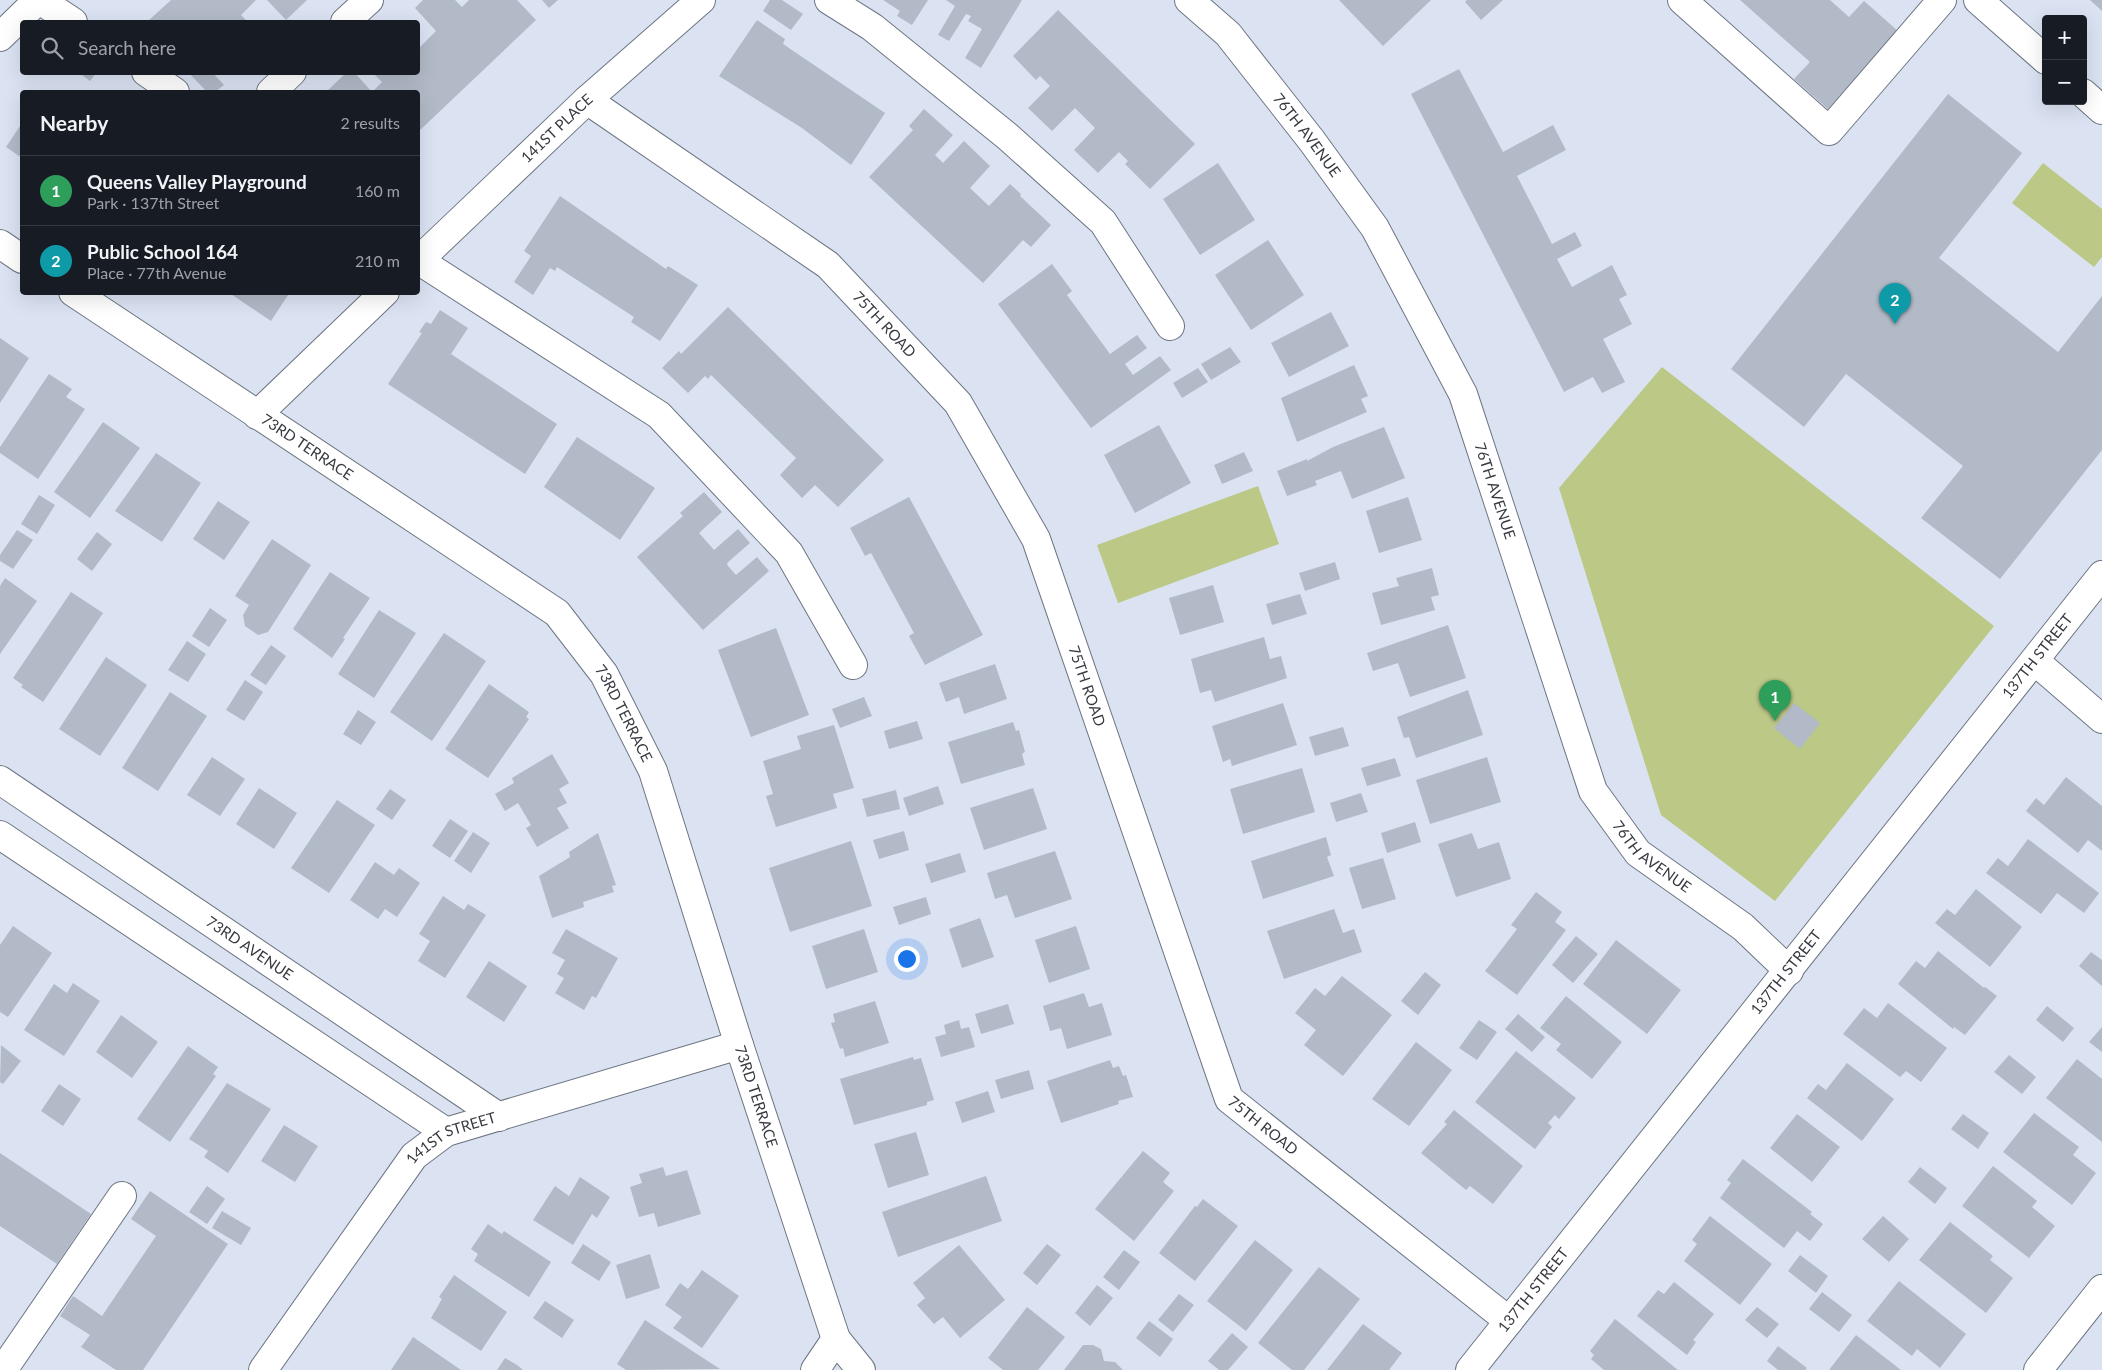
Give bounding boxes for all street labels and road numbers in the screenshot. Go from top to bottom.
street label: 76TH AVENUE [1270,89,1345,180]
street label: 141ST PLACE [517,90,596,166]
street label: 75TH ROAD [849,287,920,361]
street label: 73RD TERRACE [258,410,357,483]
street label: 76TH AVENUE [1471,440,1520,541]
street label: 137TH STREET [1998,610,2076,701]
street label: 75TH ROAD [1065,643,1110,728]
street label: 73RD TERRACE [592,661,657,765]
street label: 76TH AVENUE [1609,817,1695,896]
street label: 73RD AVENUE [203,912,297,983]
street label: 137TH STREET [1746,926,1824,1018]
street label: 73RD TERRACE [732,1043,782,1150]
street label: 75TH ROAD [1225,1092,1302,1158]
street label: 141ST STREET [402,1108,498,1167]
street label: 137TH STREET [1494,1244,1572,1335]

